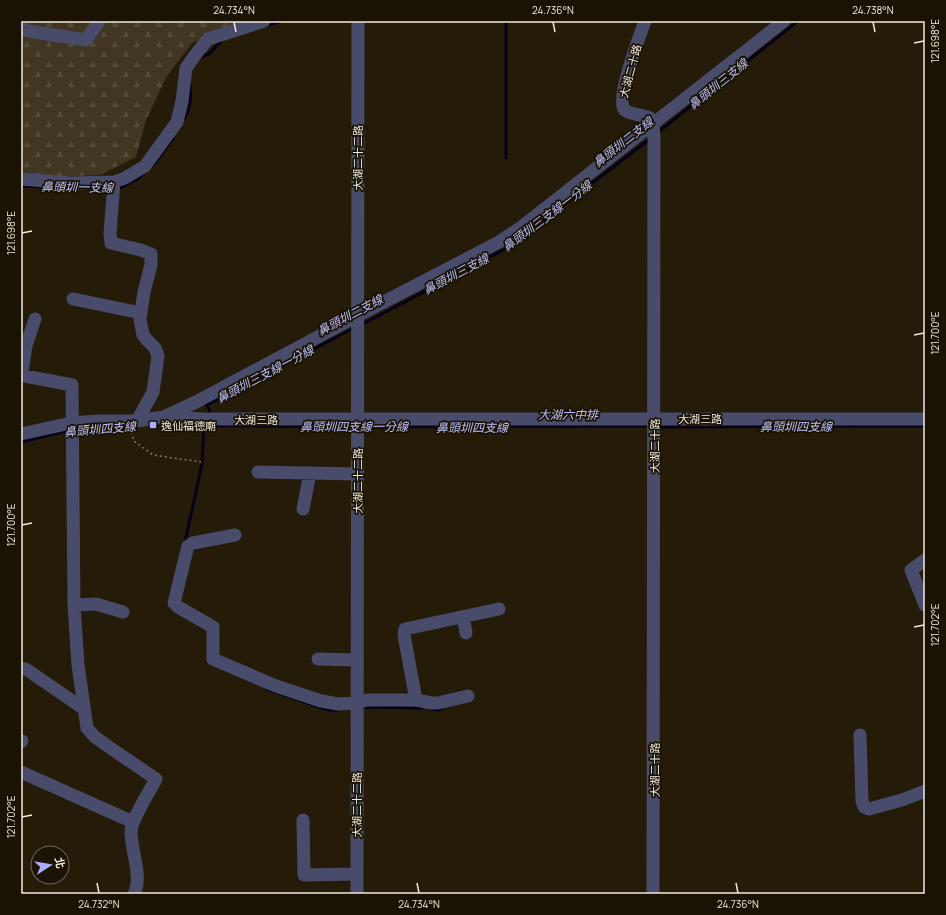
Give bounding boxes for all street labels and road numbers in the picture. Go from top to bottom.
street label: 大湖二十路 [616,42,644,100]
street label: 大湖二十二路 [350,125,365,191]
street label: 大湖三路 [678,411,722,426]
street label: 大湖三路 [234,412,278,427]
street label: 大湖二十路 [647,419,662,474]
street label: 大湖二十二路 [350,448,365,514]
street label: 大湖二十路 [647,743,662,798]
street label: 大湖二十二路 [349,772,364,838]

